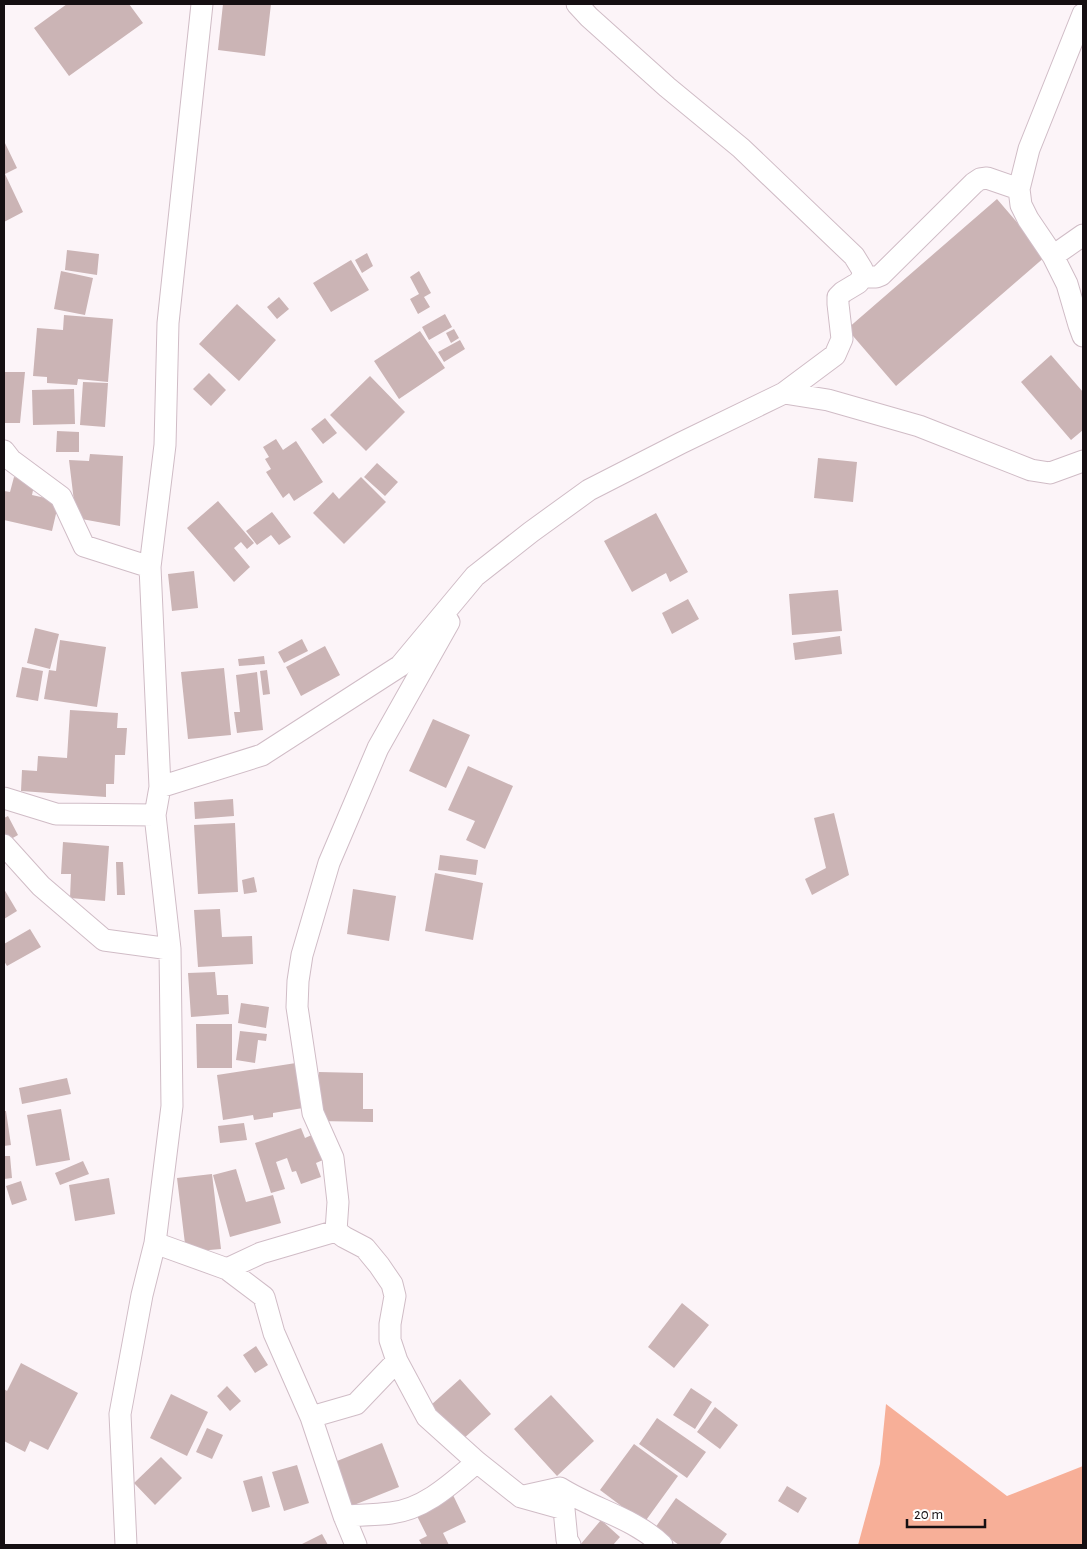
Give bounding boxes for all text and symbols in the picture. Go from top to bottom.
scale bar [907,1496,984,1528]
text: 20 m [914,1507,943,1522]

